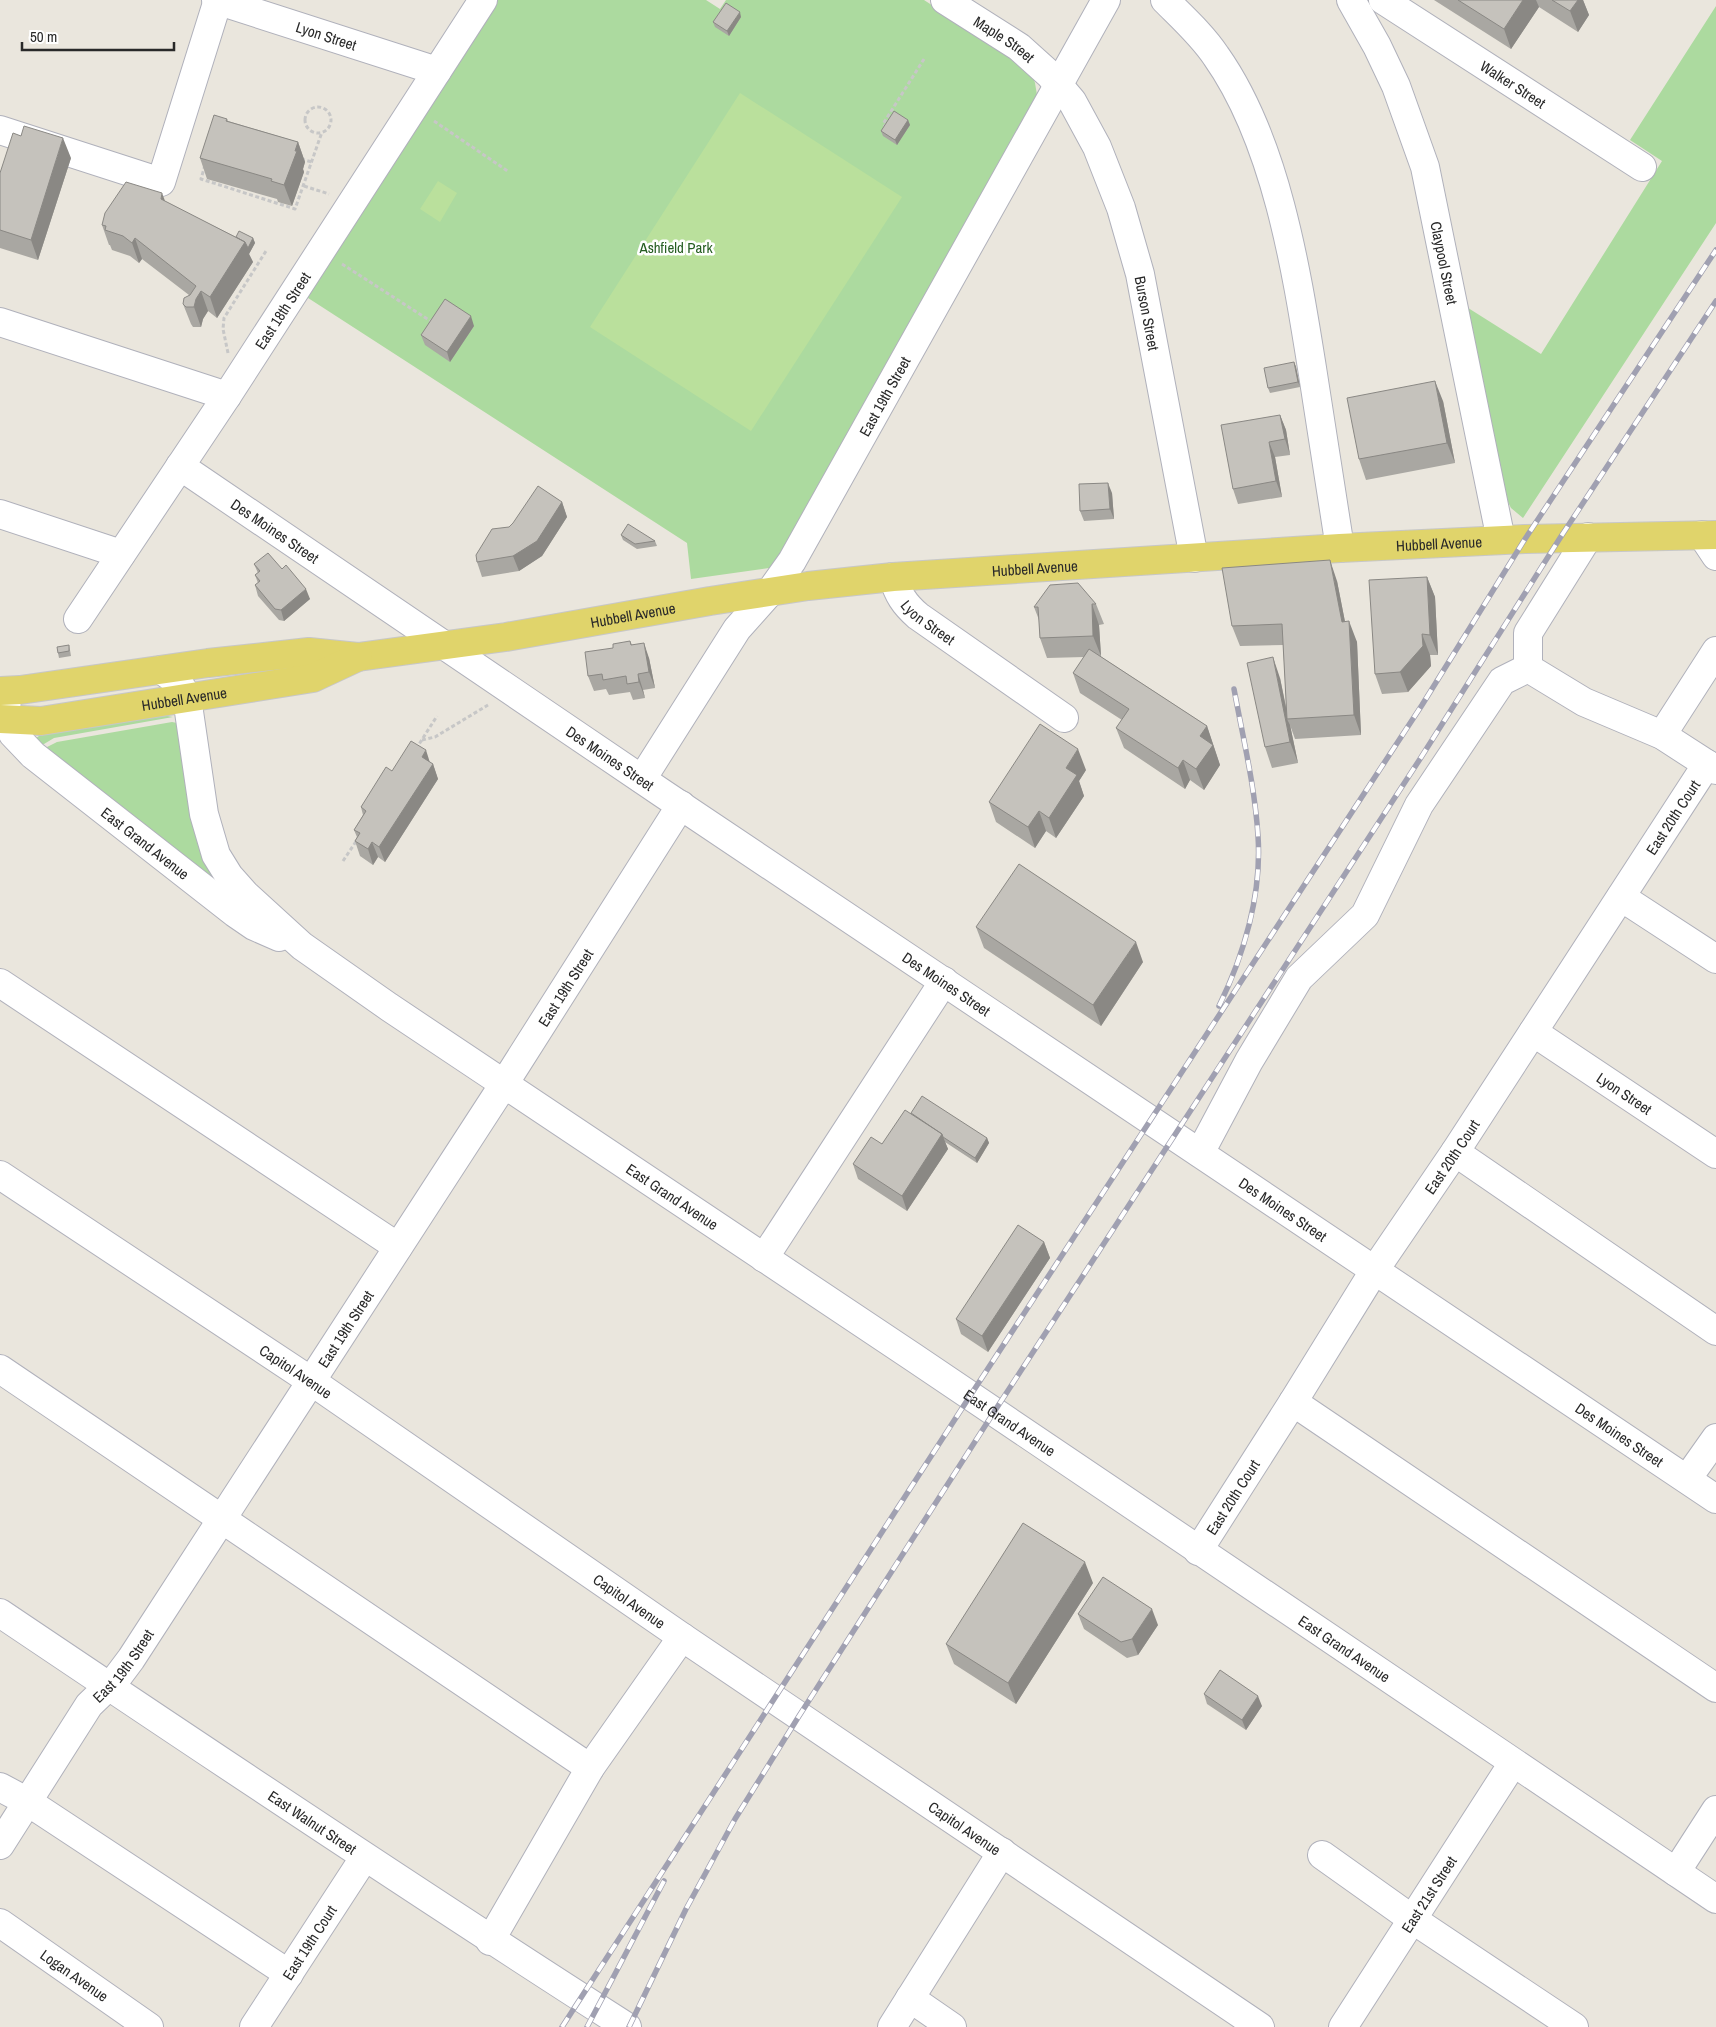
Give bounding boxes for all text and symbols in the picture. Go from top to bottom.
street label: Maple Street [970,10,1040,67]
street label: Lyon Street [293,16,360,55]
scale bar [22,20,175,52]
text: 50 m [30,26,57,47]
street label: Walker Street [1476,55,1551,113]
street label: Claypool Street [1426,220,1463,307]
park label: Ashfield Park [638,237,713,258]
street label: East 18th Street [249,267,315,353]
street label: Burson Street [1130,274,1165,353]
street label: East 19th Street [854,352,915,440]
street label: Des Moines Street [227,493,324,568]
street label: Hubbell Avenue [1396,531,1483,556]
street label: Hubbell Avenue [991,555,1079,581]
street label: Lyon Street [896,595,960,650]
street label: Hubbell Avenue [589,597,677,632]
street label: Hubbell Avenue [140,681,228,715]
street label: Des Moines Street [562,721,659,796]
street label: East 20th Court [1640,775,1705,859]
street label: East Grand Avenue [97,802,194,884]
street label: East 19th Street [533,944,598,1030]
street label: Des Moines Street [898,947,995,1021]
street label: Lyon Street [1593,1067,1657,1119]
street label: East 20th Court [1419,1115,1484,1198]
street label: East Grand Avenue [622,1158,723,1235]
street label: Des Moines Street [1235,1172,1332,1246]
street label: East 19th Street [312,1286,378,1372]
street label: Capitol Avenue [255,1339,337,1403]
street label: East Grand Avenue [960,1384,1060,1461]
street label: Des Moines Street [1571,1397,1668,1472]
street label: East 20th Court [1201,1455,1265,1539]
street label: Capitol Avenue [589,1568,670,1633]
street label: East Grand Avenue [1295,1610,1395,1687]
street label: East 19th Street [87,1624,159,1707]
street label: East Walnut Street [264,1785,361,1859]
street label: Capitol Avenue [924,1796,1005,1860]
street label: East 21st Street [1396,1851,1461,1937]
street label: East 19th Court [277,1900,342,1984]
street label: Logan Avenue [36,1944,113,2006]

